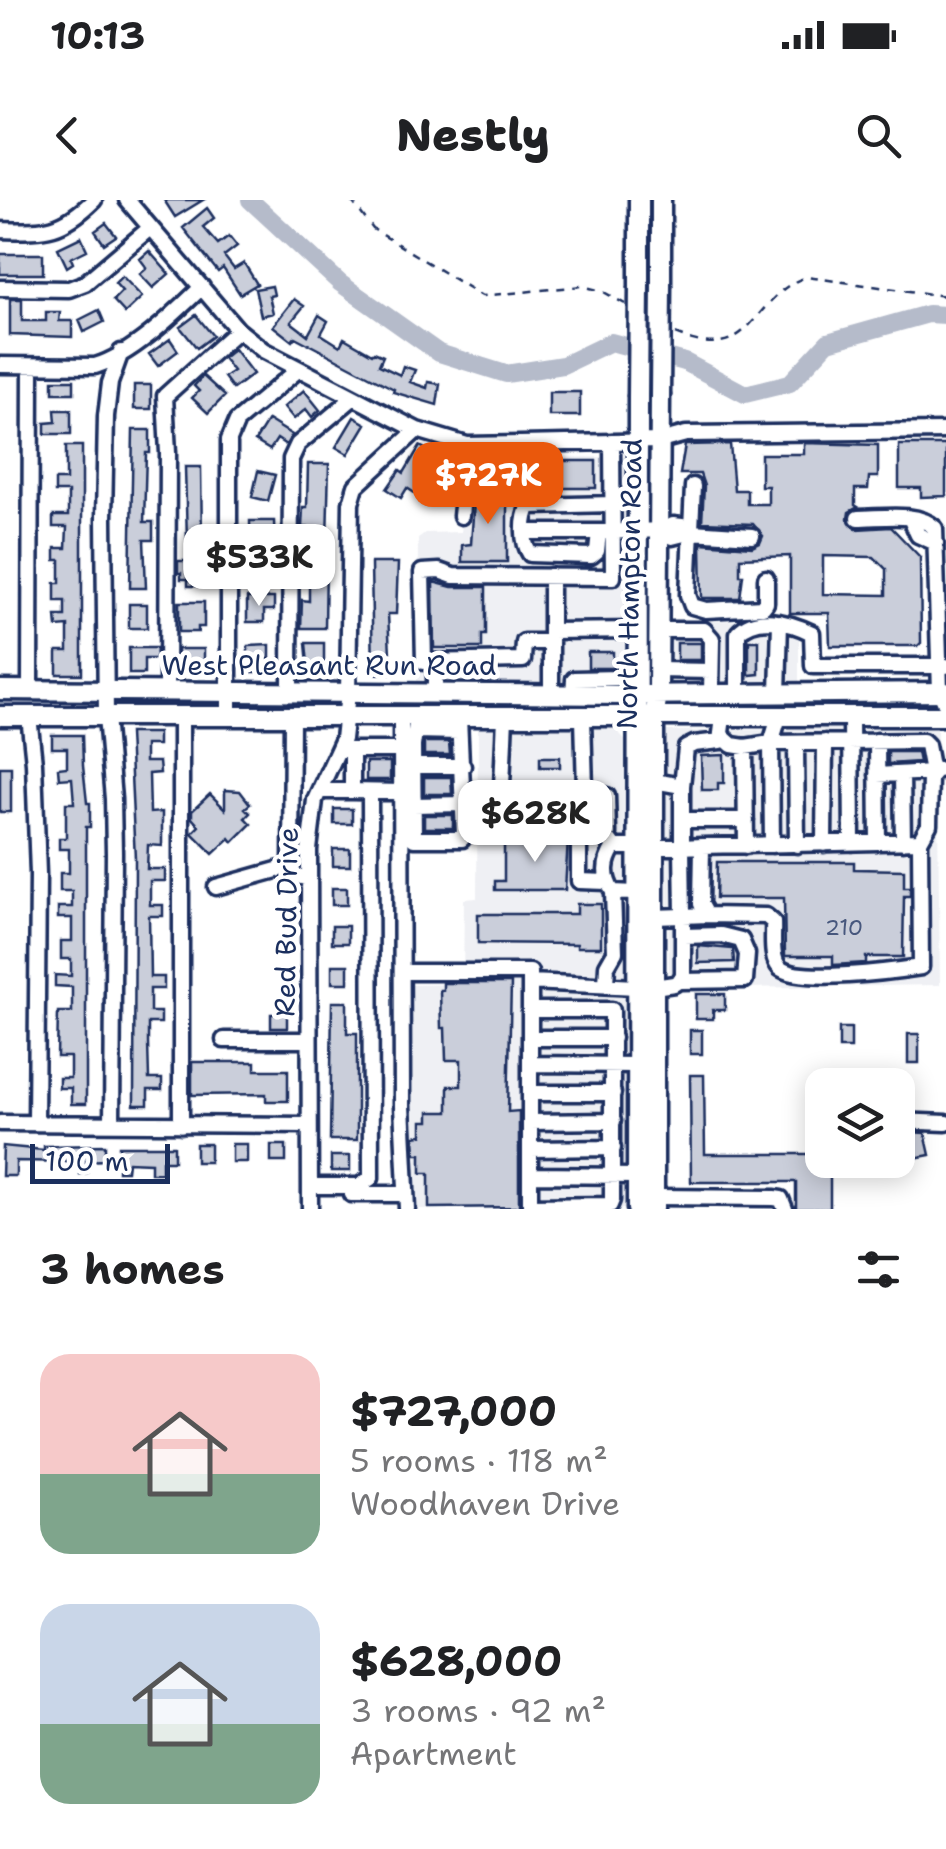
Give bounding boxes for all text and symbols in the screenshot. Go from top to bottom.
text: 10:13 [50,10,145,61]
text: Nestly [396,105,550,165]
icon: back [40,108,95,163]
icon: search [851,108,906,163]
street label: North Hampton Road [607,438,651,730]
pin: $727K [418,442,558,527]
text: $727K [434,453,542,496]
pin: $533K [189,524,329,609]
text: $533K [205,535,313,578]
street label: West Pleasant Run Road [161,646,497,684]
pin: $628K [465,780,605,865]
text: $628K [480,791,590,834]
street label: Red Bud Drive [265,827,307,1017]
house number: 210 [825,913,863,942]
map controls [805,1068,915,1178]
button: layers [805,1068,915,1178]
scale bar [30,1139,170,1184]
text: 100 m [45,1142,129,1180]
text: 3 homes [40,1241,225,1297]
icon: filters [851,1242,906,1297]
text: $727,000 [350,1383,557,1439]
icon: home [120,1394,240,1514]
text: 5 rooms · 118 m² [350,1439,608,1482]
text: Woodhaven Drive [350,1482,620,1525]
text: $628,000 [350,1633,562,1689]
icon: home [120,1644,240,1764]
text: 3 rooms · 92 m² [350,1689,606,1732]
text: Apartment [350,1732,517,1775]

